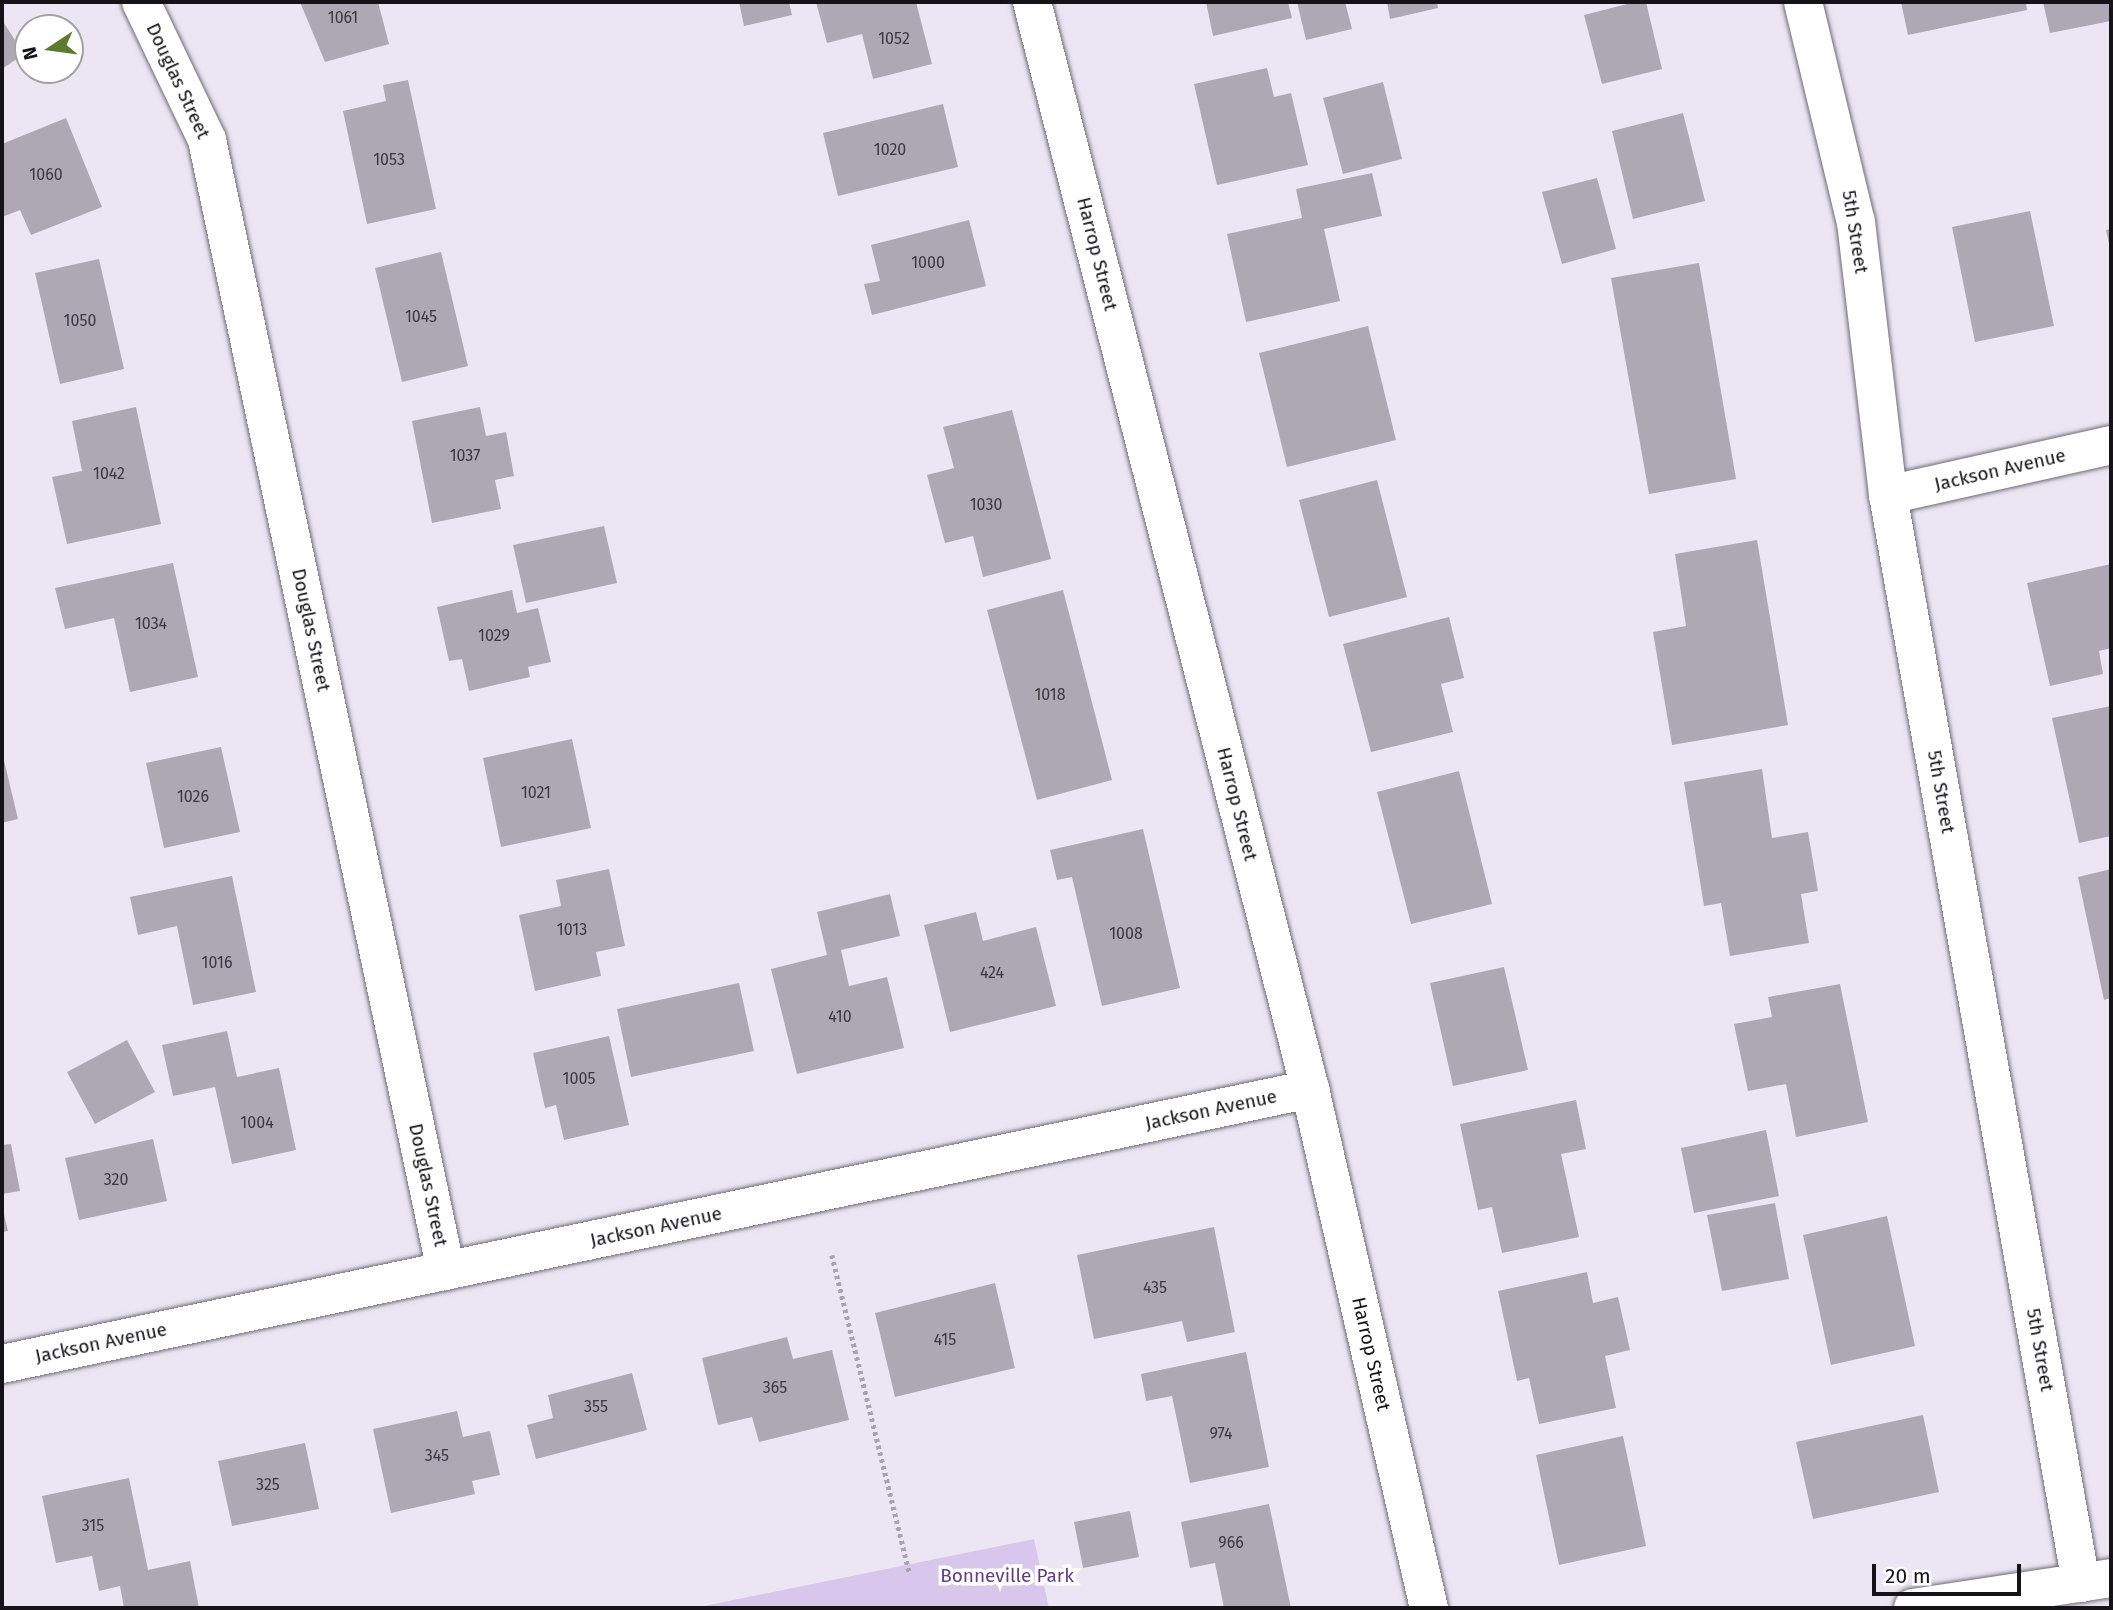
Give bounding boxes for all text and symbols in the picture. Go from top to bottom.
house number: 1061 [328,8,358,28]
north arrow [14,14,84,84]
street label: Douglas Street [141,19,215,143]
house number: 1052 [878,29,910,49]
text: N [17,45,43,62]
house number: 1020 [874,140,906,160]
house number: 1053 [373,150,405,170]
house number: 1060 [29,165,63,185]
street label: 5th Street [1837,189,1873,275]
street label: Harrop Street [1072,195,1122,313]
house number: 1000 [911,253,945,273]
house number: 1045 [405,307,437,327]
house number: 1050 [64,311,96,331]
street label: Jackson Avenue [1932,444,2068,496]
house number: 1037 [450,446,480,466]
house number: 1042 [93,464,125,484]
house number: 1030 [970,495,1002,515]
street label: Douglas Street [287,566,335,694]
house number: 1034 [135,614,167,634]
house number: 1029 [478,626,510,646]
house number: 1018 [1034,685,1066,705]
street label: Harrop Street [1212,745,1262,863]
street label: 5th Street [1922,749,1960,835]
house number: 1021 [521,783,551,803]
house number: 1026 [177,787,209,807]
house number: 1013 [557,920,587,940]
house number: 1008 [1109,924,1143,944]
house number: 1016 [202,953,232,973]
house number: 424 [980,963,1004,983]
house number: 410 [828,1007,852,1027]
house number: 1005 [563,1069,595,1089]
street label: Jackson Avenue [1143,1085,1279,1135]
house number: 1004 [240,1113,274,1133]
street label: Douglas Street [404,1121,452,1249]
house number: 320 [104,1170,128,1190]
street label: Jackson Avenue [588,1202,724,1252]
house number: 435 [1143,1278,1167,1298]
street label: Harrop Street [1347,1295,1395,1413]
street label: 5th Street [2021,1307,2059,1393]
street label: Jackson Avenue [33,1318,169,1368]
house number: 415 [934,1330,956,1350]
house number: 365 [763,1378,787,1398]
house number: 355 [584,1397,608,1417]
house number: 974 [1209,1424,1233,1444]
house number: 345 [425,1446,449,1466]
house number: 325 [256,1475,280,1495]
house number: 315 [82,1516,104,1536]
house number: 966 [1218,1533,1244,1553]
scale bar [1875,1550,2024,1594]
text: 20 m [1885,1563,1931,1589]
park label: Bonneville Park [940,1565,1074,1587]

